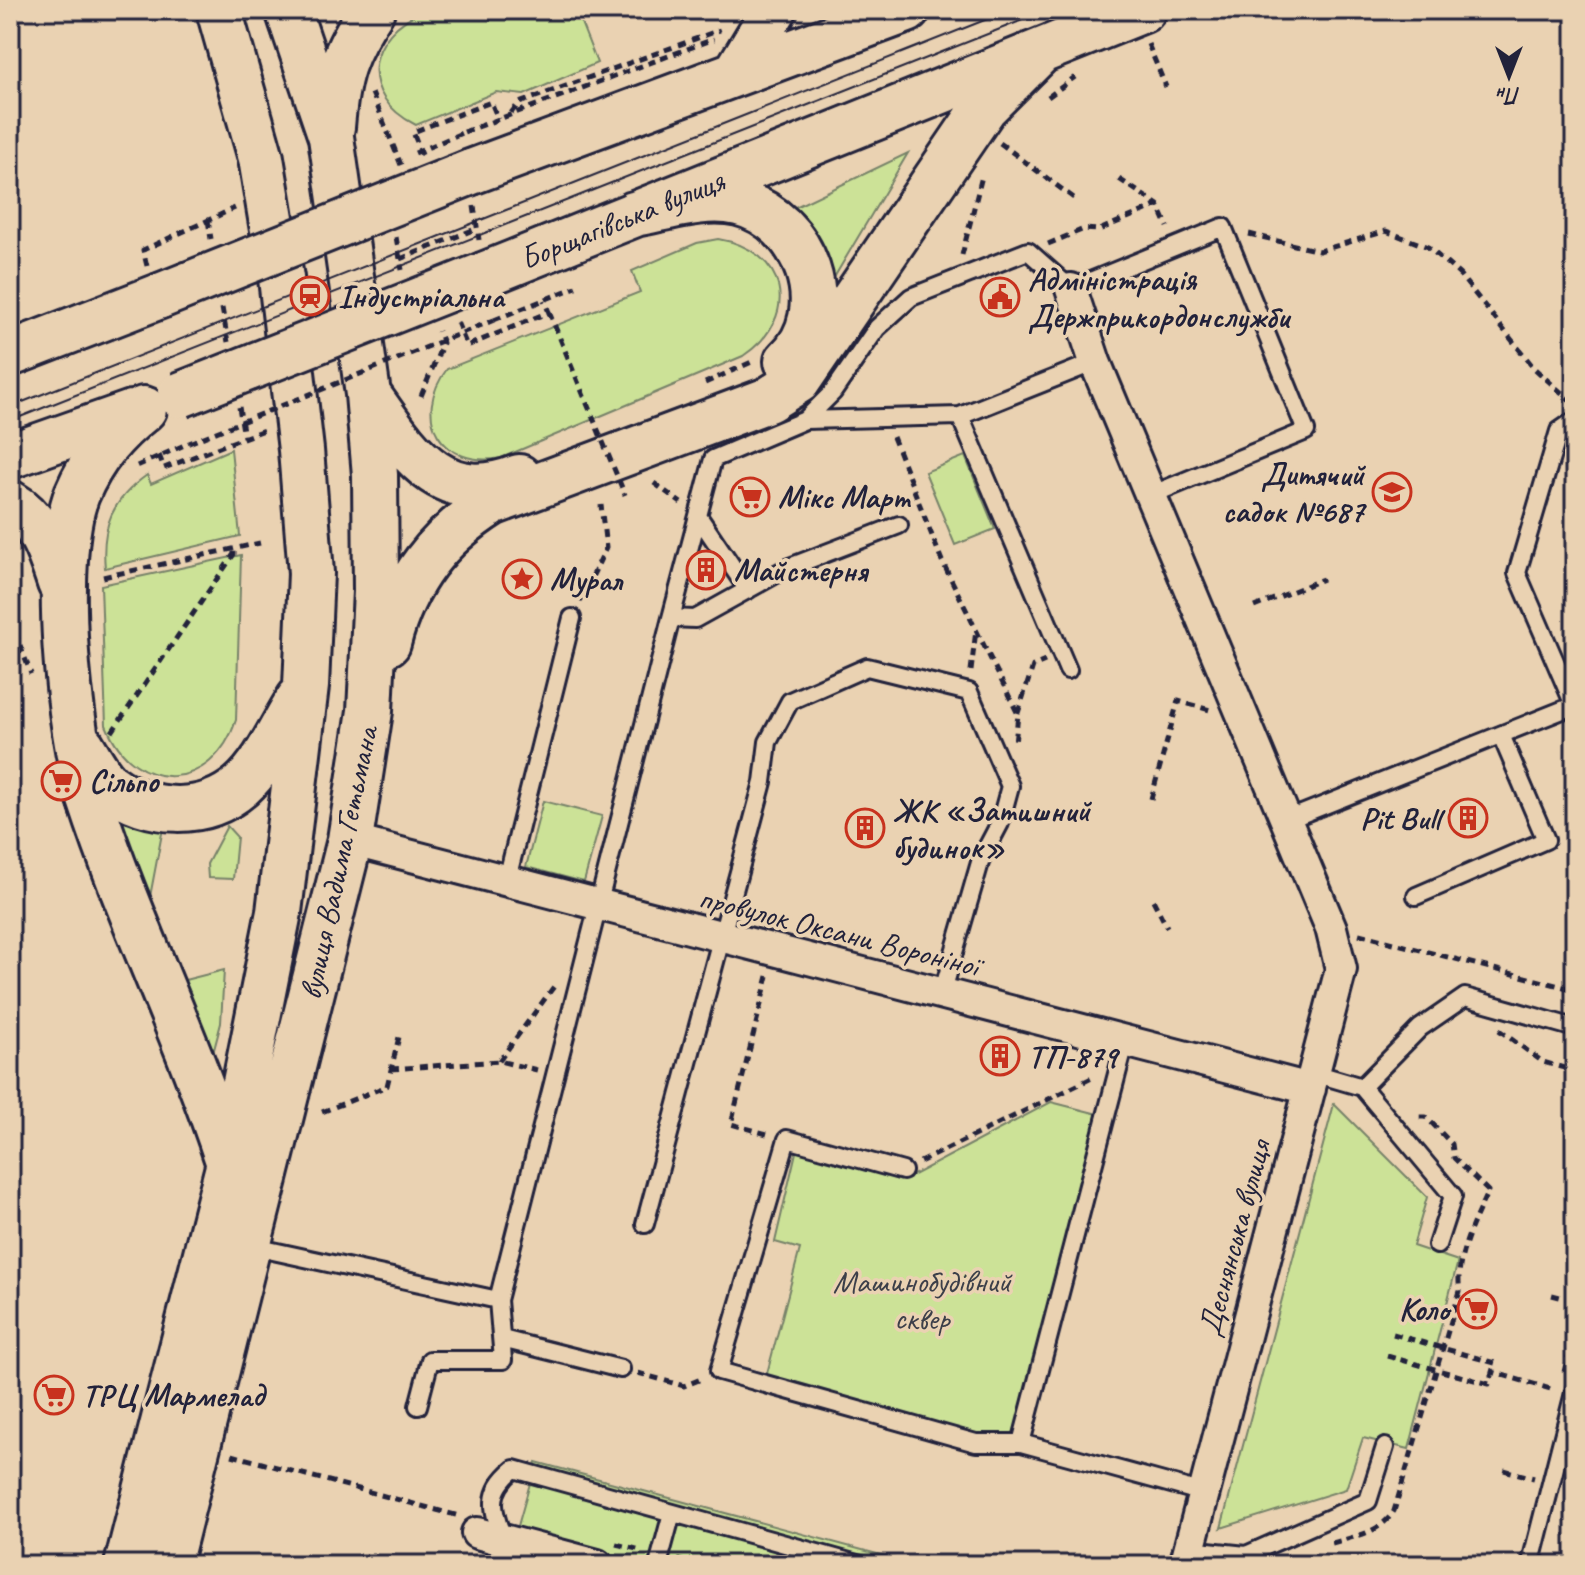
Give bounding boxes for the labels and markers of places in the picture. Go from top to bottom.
place label: Адміністрація Держприкордонслужби [1028,259,1292,337]
station icon: Індустріальна [289,275,331,317]
place label: Індустріальна [338,276,506,317]
public building icon: Адміністрація Держприкордонслужби [979,276,1021,318]
place label: Дитячий садок №687 [1223,454,1368,532]
school or university icon: Дитячий садок №687 [1371,471,1413,513]
supermarket icon: Мікс Март [729,476,771,518]
place label: Мікс Март [778,477,912,518]
building icon: Майстерня [685,549,727,591]
place label: Майстерня [734,550,870,591]
place icon: Мурал [501,558,543,600]
place label: Мурал [550,559,624,600]
supermarket icon: Сільпо [40,760,82,802]
place label: Сільпо [89,761,160,802]
place label: ЖК «Затишний будинок» [893,790,1092,868]
building icon: Pit Bull [1447,797,1489,839]
place label: Pit Bull [1360,798,1446,839]
building icon: ЖК «Затишний будинок» [844,807,886,849]
building icon: ТП-879 [979,1035,1021,1077]
place label: ТП-879 [1028,1036,1121,1077]
supermarket icon: Коло [1456,1288,1498,1330]
place label: Коло [1399,1289,1452,1330]
supermarket icon: ТРЦ Мармелад [33,1374,75,1416]
place label: ТРЦ Мармелад [82,1375,268,1416]

